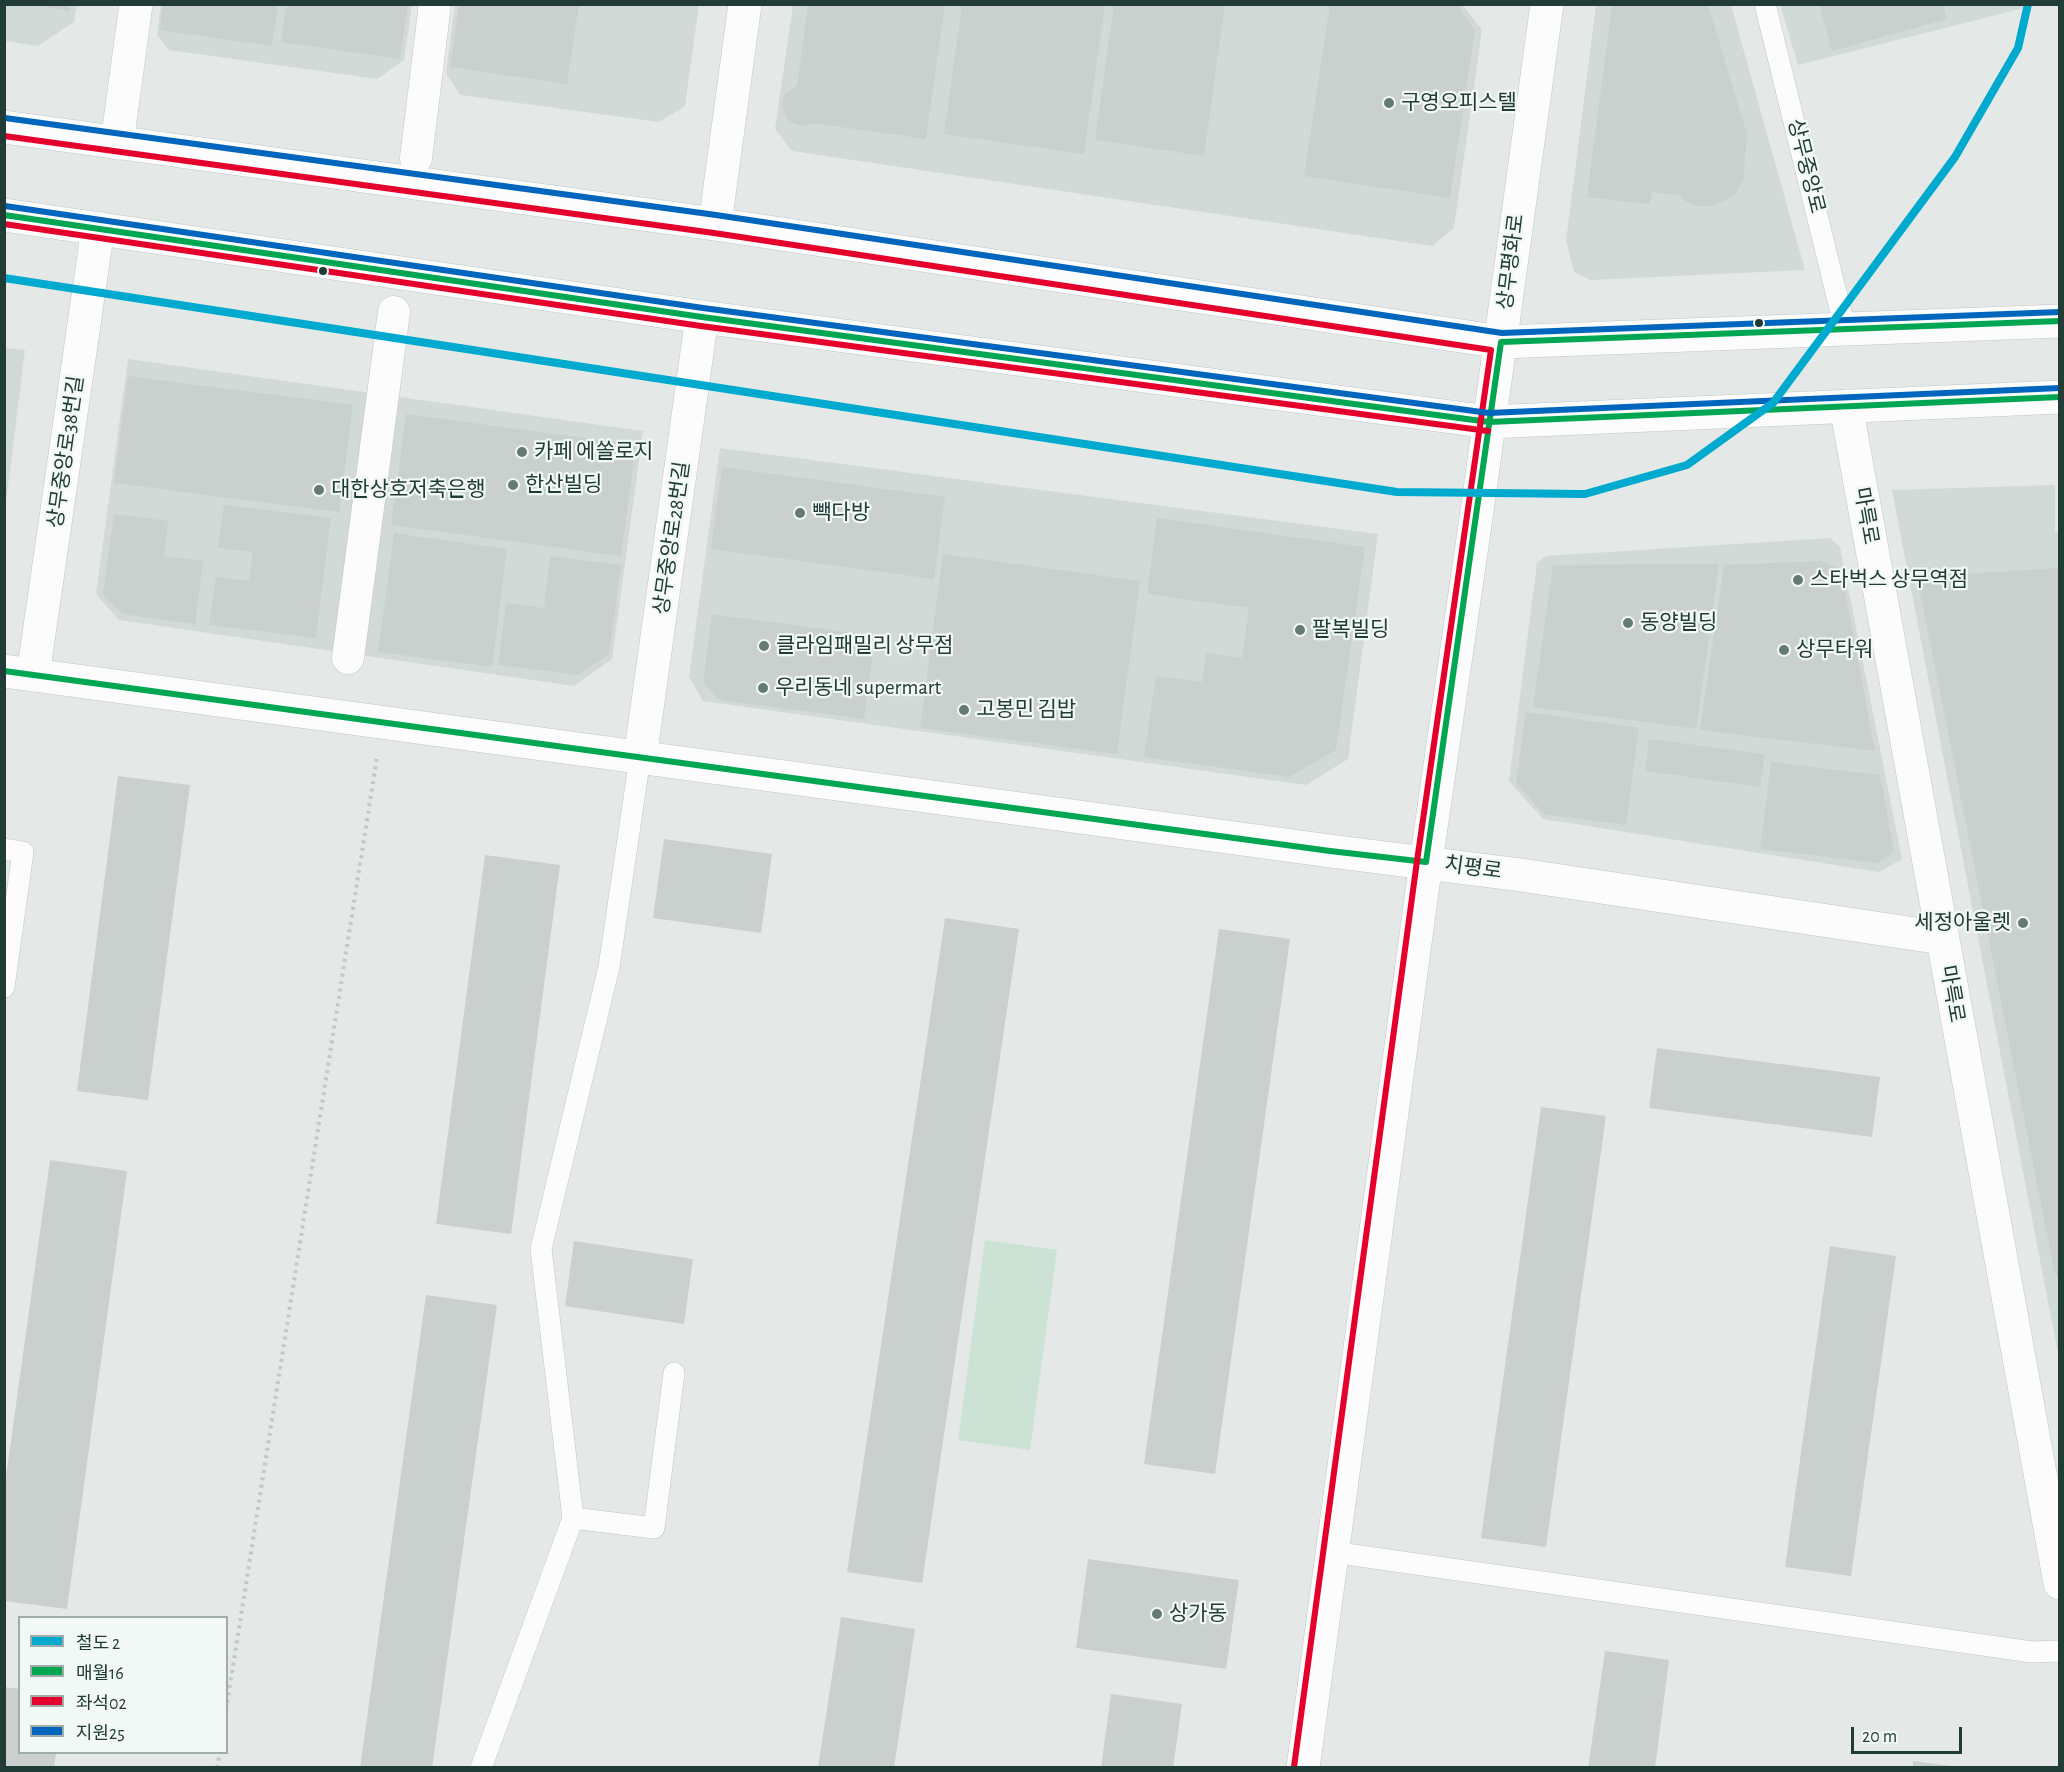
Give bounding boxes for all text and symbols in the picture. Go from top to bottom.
place label: 구영오피스텔 [1401,90,1517,116]
marker: 구영오피스텔 [1382,96,1396,110]
street label: 상무중앙로 [1782,116,1830,216]
street label: 상무평화로 [1493,213,1529,311]
unlabelled marker [317,265,329,277]
unlabelled marker [1753,317,1765,329]
street label: 상무중앙로38번길 [43,374,89,530]
place label: 카페 에쏠로지 [534,439,653,465]
marker: 카페 에쏠로지 [515,445,529,459]
street label: 상무중앙로28번길 [649,460,695,616]
place label: 한산빌딩 [525,472,602,498]
place label: 대한상호저축은행 [331,477,486,503]
marker: 한산빌딩 [506,478,520,492]
marker: 대한상호저축은행 [312,483,326,497]
street label: 마륵로 [1849,485,1883,547]
place label: 빽다방 [812,500,870,526]
marker: 빽다방 [793,506,807,520]
place label: 스타벅스 상무역점 [1810,567,1968,593]
marker: 스타벅스 상무역점 [1791,573,1805,587]
place label: 동양빌딩 [1640,610,1717,636]
marker: 동양빌딩 [1621,616,1635,630]
place label: 팔복빌딩 [1312,617,1389,643]
marker: 팔복빌딩 [1293,623,1307,637]
place label: 클라임패밀리 상무점 [776,633,953,659]
place label: 상무타워 [1796,637,1873,663]
marker: 클라임패밀리 상무점 [757,639,771,653]
marker: 상무타워 [1777,643,1791,657]
place label: 우리동네 supermart [775,675,941,701]
marker: 우리동네 supermart [756,681,770,695]
place label: 고봉민 김밥 [976,697,1076,723]
marker: 고봉민 김밥 [957,703,971,717]
street label: 치평로 [1443,851,1503,885]
place label: 세정아울렛 [1914,910,2011,936]
marker: 세정아울렛 [2016,916,2030,930]
street label: 마륵로 [1935,963,1969,1025]
place label: 상가동 [1169,1601,1227,1627]
marker: 상가동 [1150,1607,1164,1621]
legend [18,1616,228,1754]
text: 철도 2 [76,1635,120,1653]
text: 매월16 [76,1665,124,1683]
text: 좌석02 [76,1695,127,1713]
scale bar [1854,1715,1965,1753]
text: 지원25 [76,1725,125,1743]
text: 20 m [1862,1728,1897,1746]

